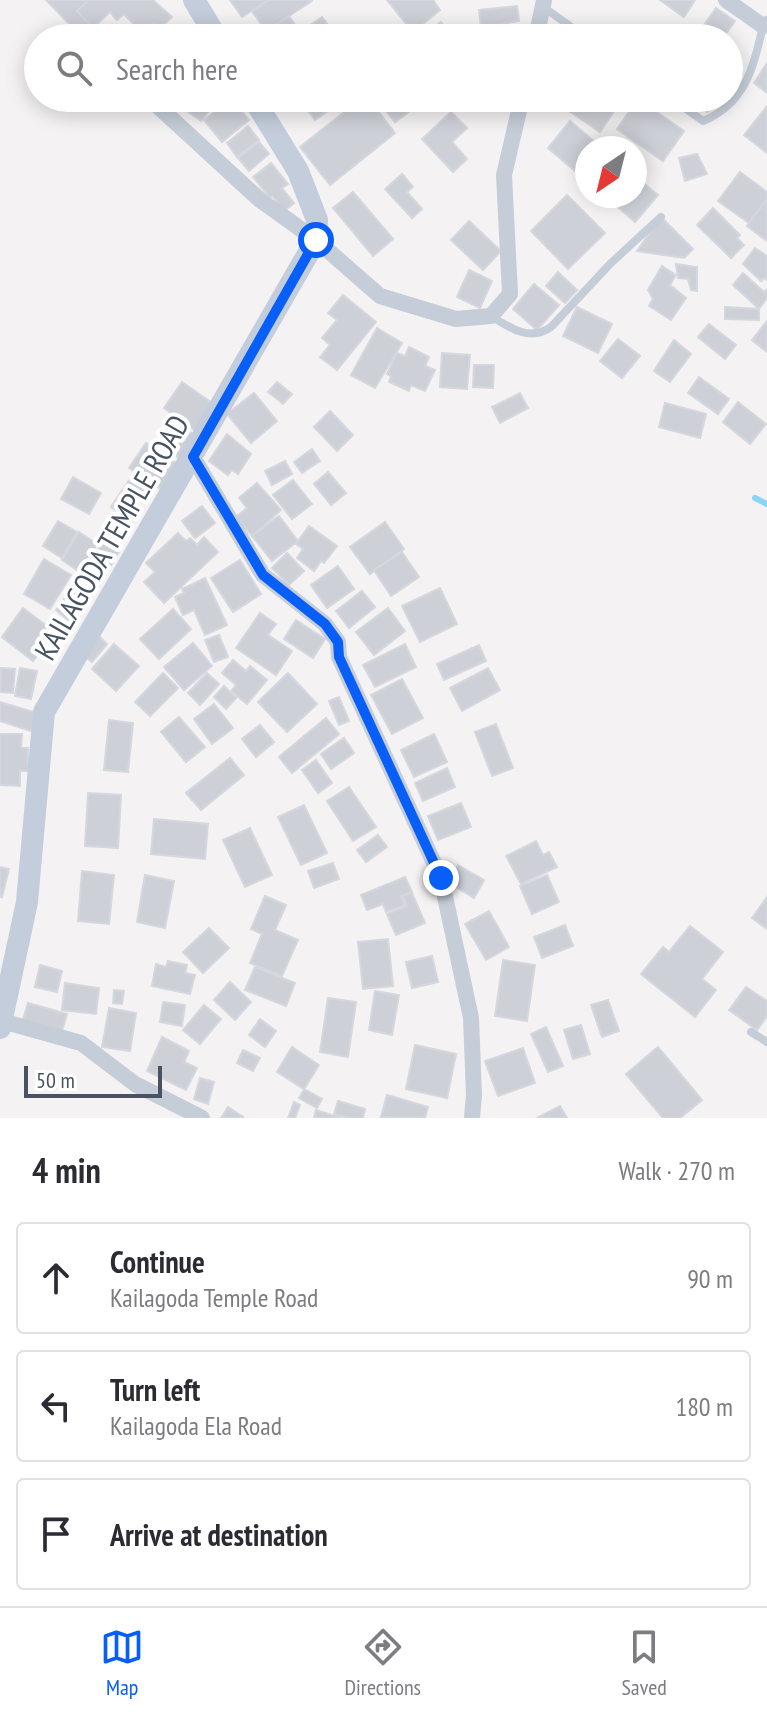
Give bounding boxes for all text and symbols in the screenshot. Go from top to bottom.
search box [24,24,743,112]
icon: search [52,46,96,90]
text: Search here [116,49,238,88]
north arrow [575,136,647,208]
route start [298,222,334,258]
street label: KAILAGODA TEMPLE ROAD [25,408,197,666]
route end [423,860,459,896]
scale bar [24,1062,162,1098]
text: 50 m [36,1066,75,1094]
text: 4 min [32,1148,101,1192]
text: Walk · 270 m [618,1154,735,1187]
text: Continue [110,1242,205,1281]
icon: ahead [34,1256,78,1300]
text: 90 m [687,1262,733,1295]
text: Kailagoda Temple Road [110,1281,318,1314]
text: Turn left [110,1370,200,1409]
icon: left [34,1384,78,1428]
text: 180 m [675,1390,733,1423]
text: Kailagoda Ela Road [110,1409,282,1442]
icon: arrive [34,1512,78,1556]
text: Arrive at destination [110,1515,328,1554]
tab: Map [100,1625,144,1701]
tab: Directions [345,1625,421,1701]
tab: Saved [621,1625,667,1701]

